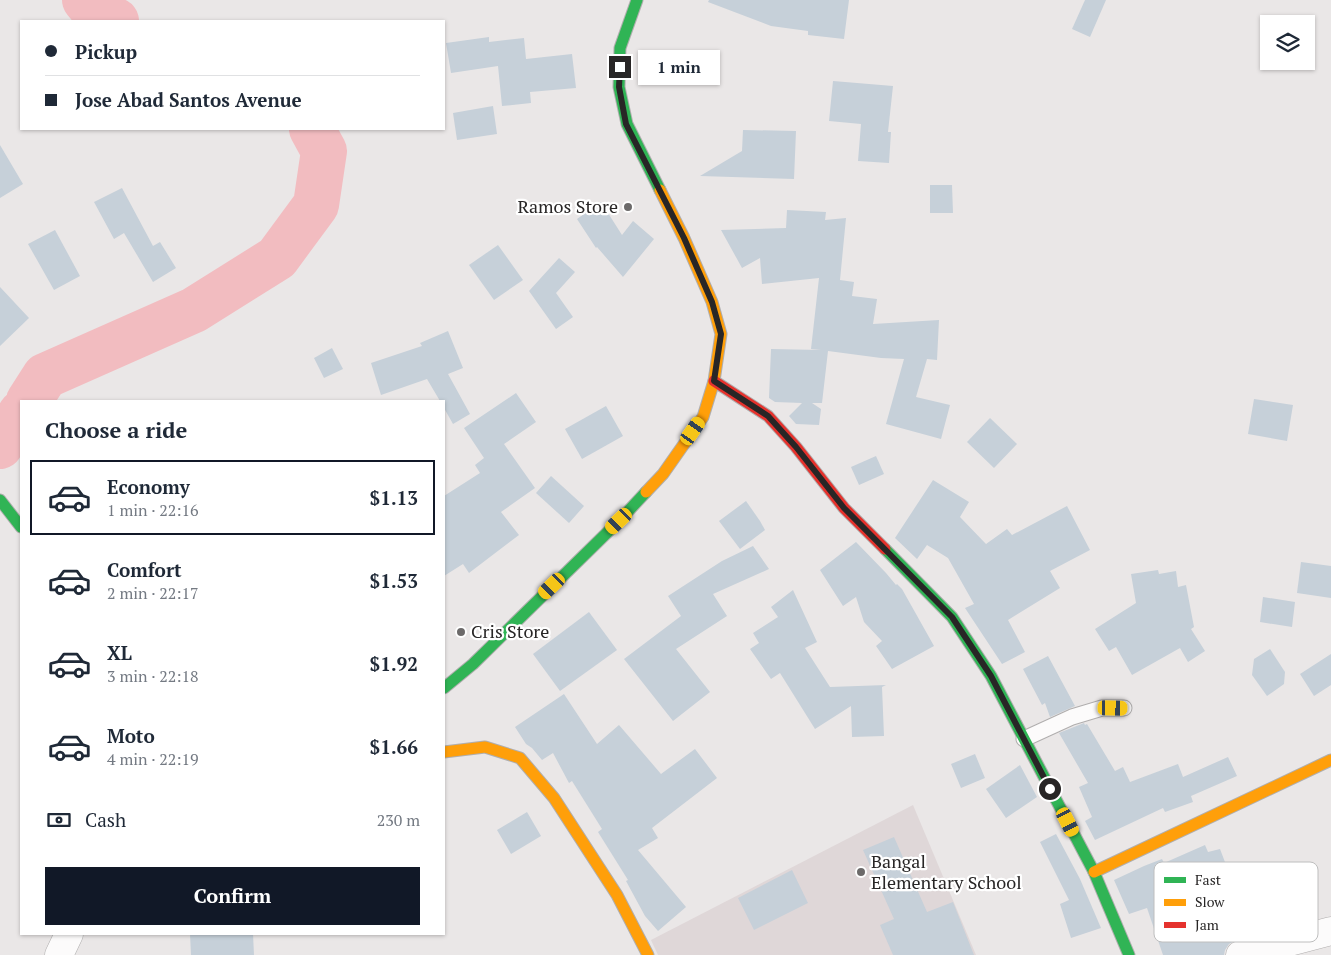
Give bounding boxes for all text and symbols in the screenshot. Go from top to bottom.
map controls [1260,15,1315,70]
button: layers [1260,15,1315,70]
text: Pickup [75,39,137,64]
callout: 1 min [638,50,720,84]
route end [609,56,631,78]
text: 1 min [657,56,701,78]
text: Jose Abad Santos Avenue [75,87,302,112]
place label: Ramos Store [518,194,618,218]
marker: Ramos Store [622,201,634,213]
car [678,414,707,448]
text: Choose a ride [45,415,187,444]
text: Economy [107,474,190,499]
icon: car [47,475,92,520]
text: $1.13 [369,485,418,510]
text: 1 min · 22:16 [107,499,199,521]
car [602,505,635,537]
text: Comfort [107,557,182,582]
icon: car [47,558,92,603]
text: $1.53 [369,568,418,593]
car [535,570,568,602]
text: 2 min · 22:17 [107,582,199,604]
place label: Cris Store [471,619,549,643]
marker: Cris Store [455,626,467,638]
text: XL [107,640,132,665]
icon: car [47,641,92,686]
text: $1.92 [369,651,418,676]
text: 3 min · 22:18 [107,665,199,687]
car [1097,700,1128,716]
text: Moto [107,723,155,748]
icon: car [47,724,92,769]
text: $1.66 [369,734,418,759]
text: 4 min · 22:19 [107,748,199,770]
route start [1039,778,1061,800]
car [1054,805,1081,839]
icon: cash [45,806,73,834]
text: Cash [85,807,126,832]
text: 230 m [377,809,420,831]
place label: Bangal Elementary School [871,849,1022,894]
legend [1154,862,1318,942]
marker: Bangal Elementary School [855,866,867,878]
button: Confirm [45,867,420,925]
text: Fast [1195,870,1222,889]
text: Slow [1195,892,1225,911]
text: Jam [1195,915,1219,934]

